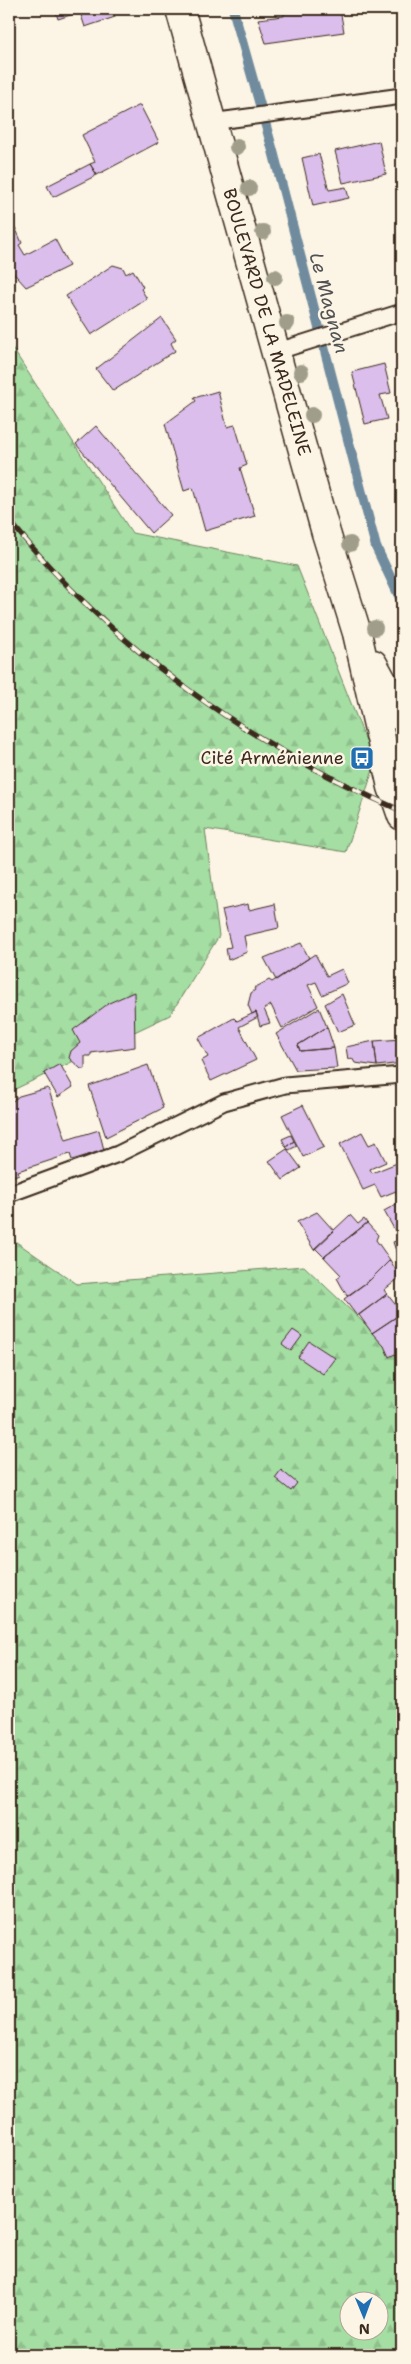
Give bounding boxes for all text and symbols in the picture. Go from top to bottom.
street label: BOULEVARD DE LA MADELEINE [217,186,317,458]
water label: Le Magnan [303,250,355,356]
bus stop icon: Cité Arménienne [349,745,375,771]
place label: Cité Arménienne [200,746,344,770]
north arrow [338,2292,388,2342]
text: N [359,2320,370,2338]

